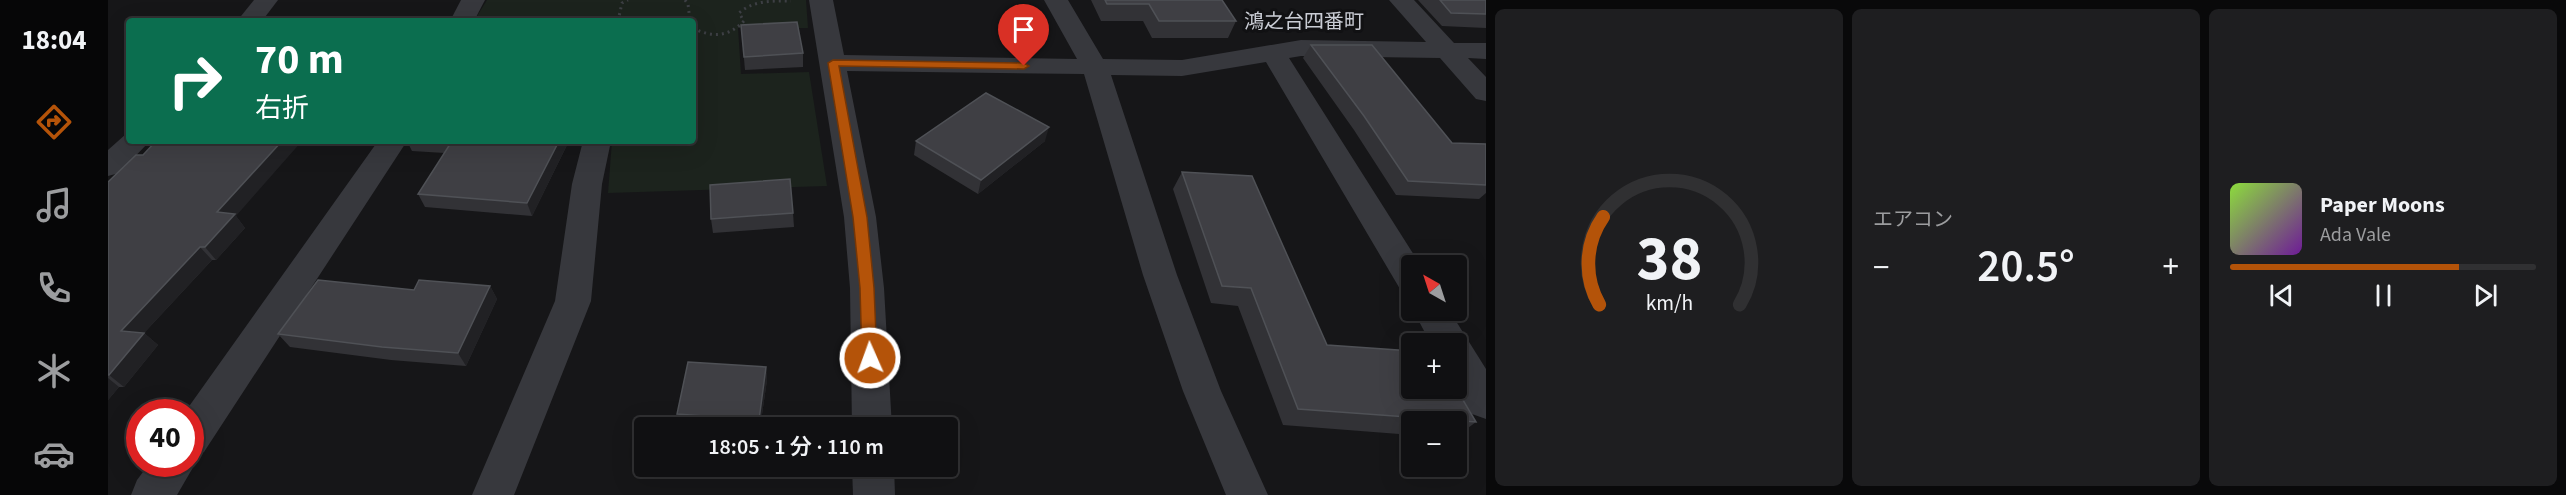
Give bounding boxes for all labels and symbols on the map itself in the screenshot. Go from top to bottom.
pin [998,4,1049,66]
district label: 鴻之台四番町 [1244,8,1364,36]
north arrow [1401,255,1467,321]
position arrow [838,326,902,390]
speed limit sign: 40 [126,399,204,477]

